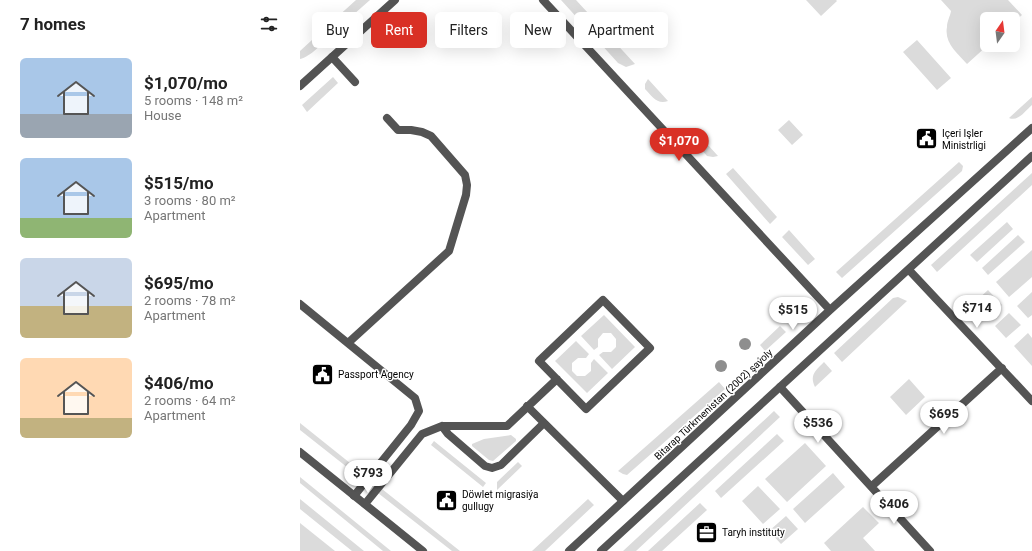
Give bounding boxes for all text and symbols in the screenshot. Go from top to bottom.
chip: Buy [312,12,363,48]
chip: Rent [371,12,427,48]
chip: Filters [435,12,502,48]
chip: New [510,12,566,48]
chip: Apartment [574,12,668,48]
north arrow [980,12,1020,52]
map controls [980,12,1020,52]
icon: filters [258,13,280,35]
text: 7 homes [20,14,86,34]
text: $1,070/mo [144,73,228,93]
icon: home [52,74,100,122]
text: 5 rooms · 148 m² [144,93,243,108]
text: House [144,108,181,123]
public building icon: Içeri Işler Ministrligi [914,126,940,152]
pin: $1,070 [646,128,712,162]
place label: Içeri Işler Ministrligi [942,128,986,151]
text: $1,070 [659,133,699,148]
text: $515/mo [144,173,214,193]
icon: home [52,174,100,222]
text: 3 rooms · 80 m² [144,193,236,208]
text: Apartment [144,208,206,223]
text: $695/mo [144,273,214,293]
icon: home [52,274,100,322]
text: 2 rooms · 78 m² [144,293,236,308]
pin: $714 [953,295,1001,329]
pin: $515 [769,297,817,331]
text: $714 [962,300,992,315]
text: $515 [778,302,808,317]
text: Apartment [144,308,206,323]
street label: Bitarap Türkmenistan (2002) şaýoly [652,347,775,463]
public building icon: Passport Agency [310,361,336,387]
place label: Passport Agency [338,369,414,380]
text: $406/mo [144,373,214,393]
icon: home [52,374,100,422]
text: 2 rooms · 64 m² [144,393,236,408]
pin: $695 [920,401,968,435]
text: $695 [929,406,959,421]
text: Apartment [144,408,206,423]
pin: $536 [794,410,842,444]
text: $536 [803,415,833,430]
pin: $793 [344,460,392,494]
text: $793 [353,465,383,480]
public building icon: Döwlet migrasiýa gullugy [434,487,460,513]
place label: Döwlet migrasiýa gullugy [462,489,538,512]
pin: $406 [870,491,918,525]
text: $406 [879,496,909,511]
office icon: Taryh instituty [694,519,720,545]
place label: Taryh instituty [722,527,785,538]

